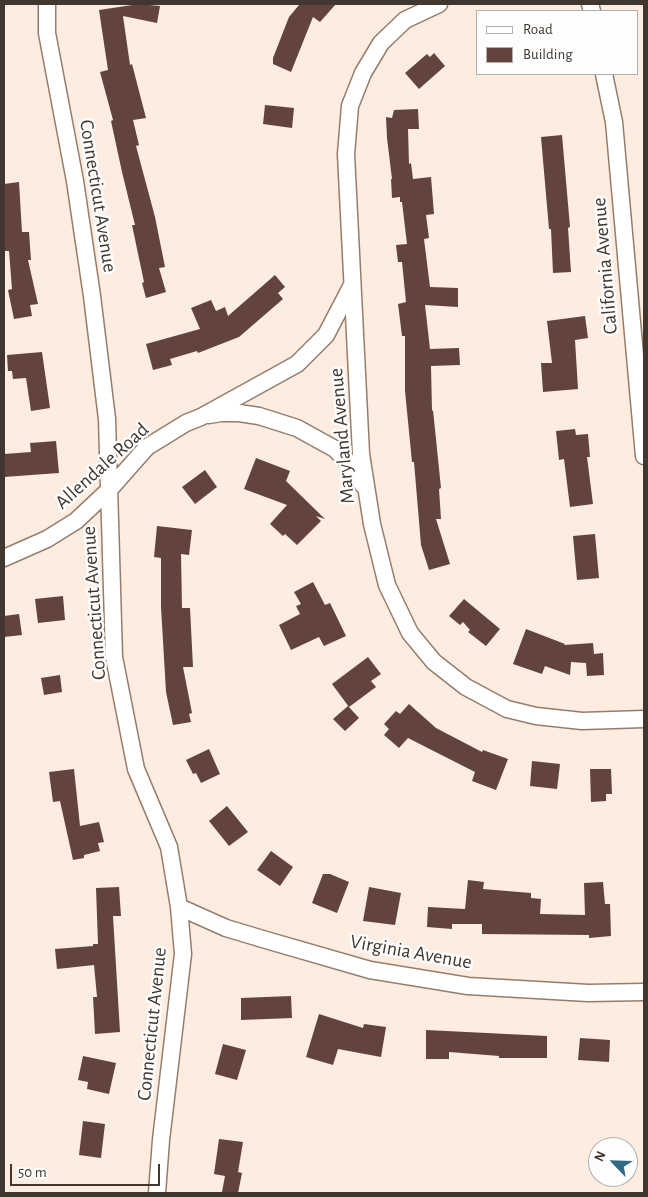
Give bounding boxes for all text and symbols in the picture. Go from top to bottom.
legend [476,10,638,75]
text: Road [523,22,553,37]
text: Building [523,47,573,62]
street label: Connecticut Avenue [74,118,122,274]
street label: California Avenue [587,197,623,335]
street label: Maryland Avenue [324,367,360,505]
street label: Allendale Road [50,418,154,514]
street label: Connecticut Avenue [77,525,111,681]
street label: Virginia Avenue [348,929,474,975]
street label: Connecticut Avenue [132,946,172,1102]
north arrow [588,1137,638,1187]
text: N [592,1149,609,1164]
scale bar [12,1154,162,1186]
text: 50 m [18,1165,47,1180]

